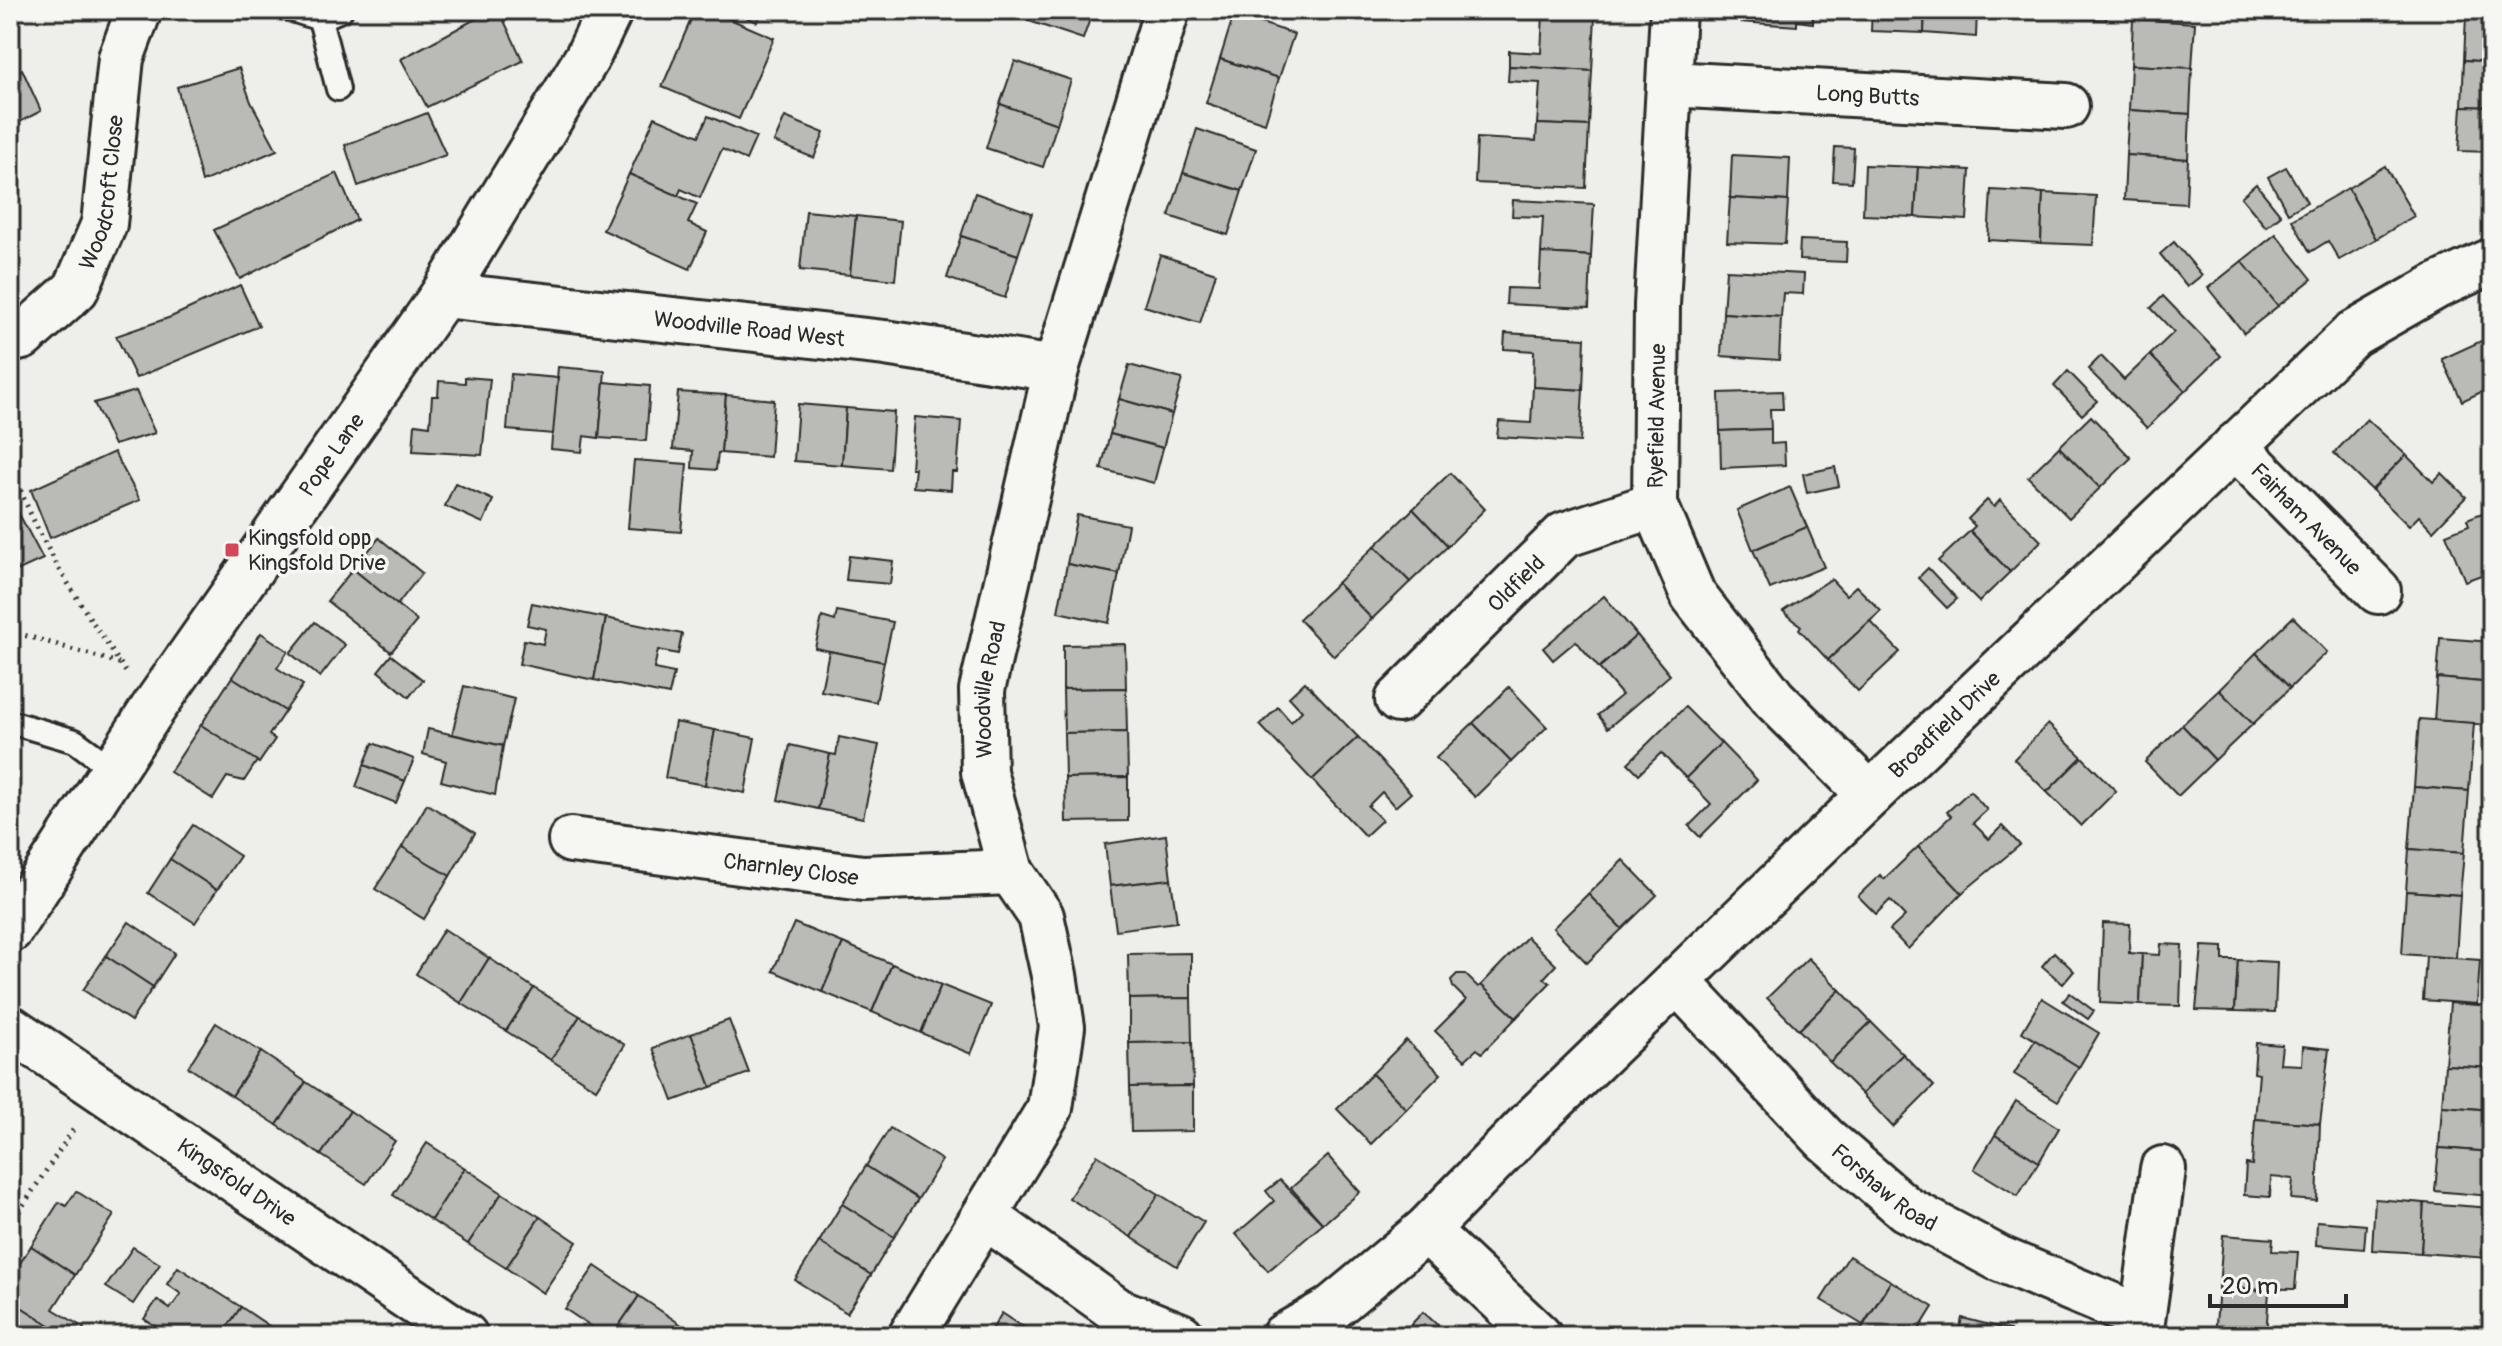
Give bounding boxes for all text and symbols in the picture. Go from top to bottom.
street label: Long Butts [1815,79,1920,113]
street label: Woodcroft Close [73,114,130,274]
street label: Woodville Road West [652,305,846,354]
street label: Ryefield Avenue [1642,343,1672,489]
street label: Pope Lane [293,408,371,502]
street label: Fairham Avenue [2245,457,2367,581]
place label: Kingsfold opp Kingsfold Drive [248,524,386,577]
marker: Kingsfold opp Kingsfold Drive [223,541,241,559]
street label: Oldfield [1482,549,1551,618]
street label: Woodville Road [969,618,1012,759]
street label: Broadfield Drive [1883,665,2007,785]
street label: Charnley Close [722,847,860,892]
street label: Kingsfold Drive [172,1132,301,1233]
street label: Forshaw Road [1825,1138,1942,1238]
scale bar [2210,1258,2346,1308]
text: 20 m [2222,1272,2278,1301]

